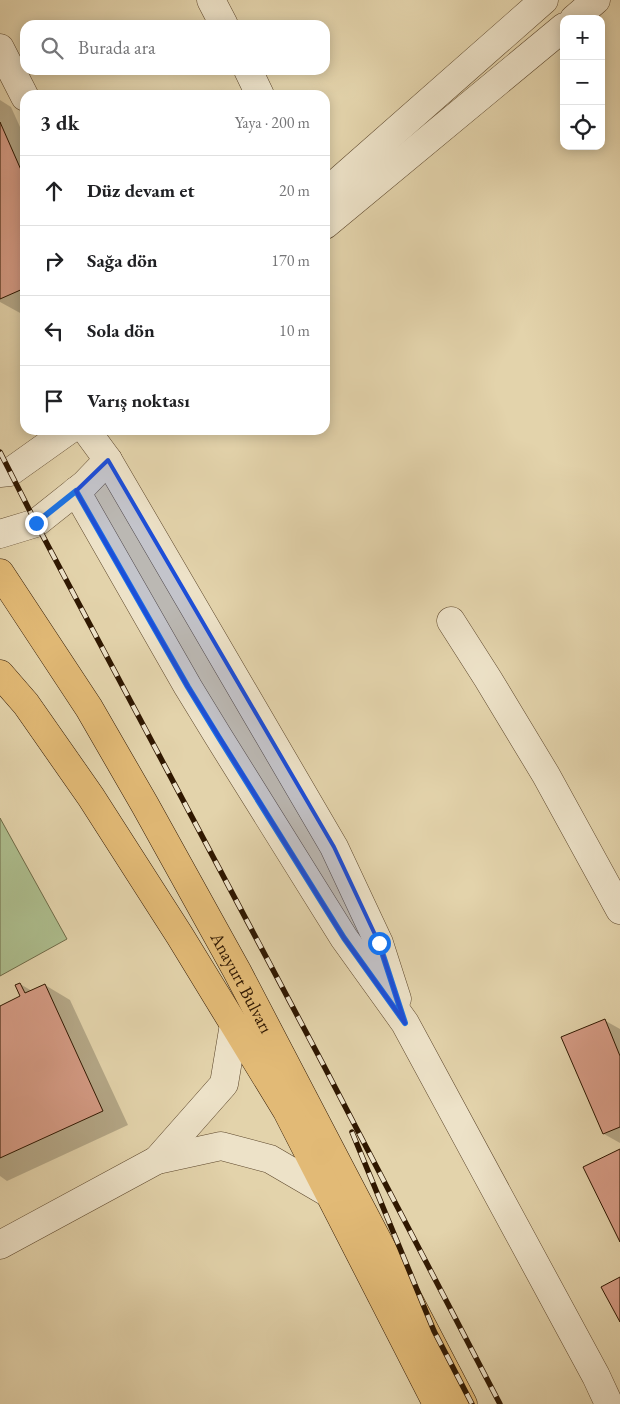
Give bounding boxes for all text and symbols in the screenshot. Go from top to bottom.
map controls [560,15,605,150]
button: + [560,15,605,60]
search box [20,20,330,75]
icon: search [38,34,66,62]
text: Burada ara [78,35,156,60]
button: − [560,60,605,105]
button: locate [560,105,605,150]
text: 3 dk [40,109,79,136]
text: Yaya · 200 m [235,112,310,133]
icon: ahead [40,177,68,205]
text: Düz devam et [87,178,195,203]
text: 20 m [279,180,310,201]
icon: right [40,247,68,275]
text: Sağa dön [87,248,158,273]
text: 170 m [271,250,310,271]
icon: left [40,317,68,345]
text: Sola dön [87,318,155,343]
text: 10 m [279,320,310,341]
icon: arrive [40,387,68,415]
text: Varış noktası [87,388,190,413]
route end [25,512,48,535]
street label: Anayurt Bulvarı [206,927,279,1037]
route start [368,932,391,955]

